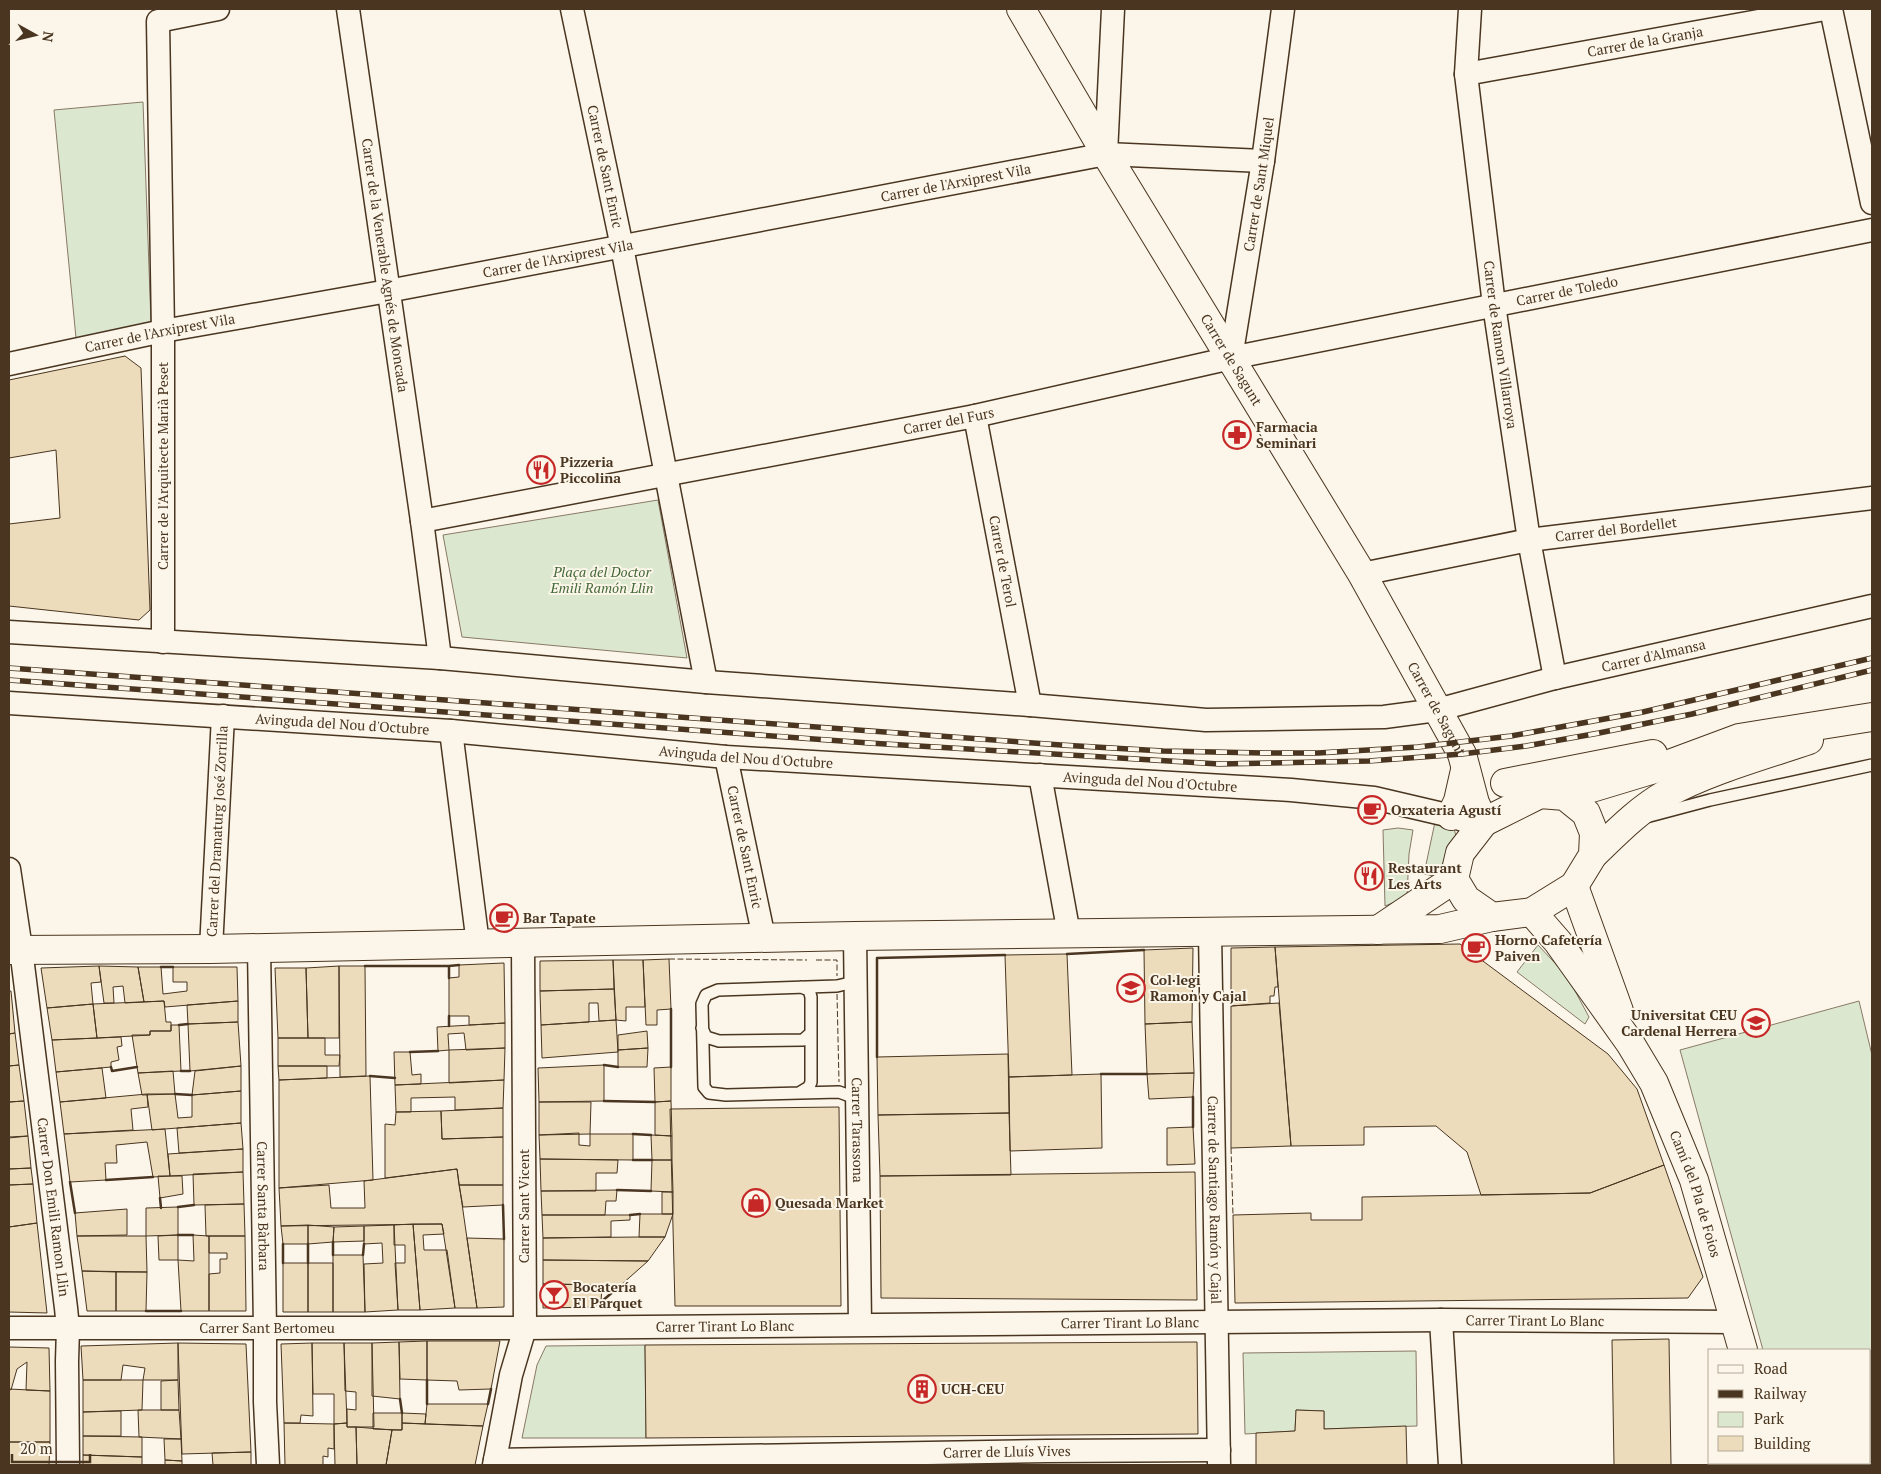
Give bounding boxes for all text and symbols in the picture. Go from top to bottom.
north arrow [10,10,60,60]
street label: Carrer de la Granja [1586,21,1704,61]
text: N [38,30,59,44]
street label: Carrer de Sant Enric [583,103,628,230]
street label: Carrer de Sant Miquel [1238,116,1278,253]
street label: Carrer de la Venerable Agnés de Moncada [358,137,413,394]
street label: Carrer de l'Arxiprest Vila [879,159,1032,206]
street label: Carrer de l'Arxiprest Vila [481,234,635,282]
street label: Carrer de Ramon Villarroya [1480,259,1522,430]
street label: Carrer de Toledo [1514,271,1620,310]
street label: Carrer de l'Arxiprest Vila [83,308,236,357]
street label: Carrer de Sagunt [1197,310,1268,410]
street label: Carrer de l'Arquitecte Marià Peset [153,361,172,570]
street label: Carrer del Furs [901,402,996,438]
place label: Farmacia Seminari [1256,417,1318,452]
pharmacy icon: Farmacia Seminari [1222,420,1252,450]
place label: Pizzeria Piccolina [560,452,621,487]
restaurant icon: Pizzeria Piccolina [526,455,556,485]
street label: Carrer del Bordellet [1554,512,1679,546]
street label: Carrer de Terol [985,514,1021,609]
park label: Plaça del Doctor Emili Ramón Llin [550,562,653,597]
street label: Carrer d'Almansa [1599,634,1707,676]
street label: Carrer de Sagunt [1404,658,1471,759]
street label: Avinguda del Nou d'Octubre [255,709,430,739]
street label: Carrer del Dramaturg José Zorrilla [202,725,232,937]
street label: Avinguda del Nou d'Octubre [658,741,834,772]
street label: Avinguda del Nou d'Octubre [1062,767,1238,796]
street label: Carrer de Sant Enric [723,784,768,910]
cafe icon: Orxateria Agustí [1357,795,1387,825]
place label: Orxateria Agustí [1391,800,1502,819]
place label: Restaurant Les Arts [1388,858,1462,893]
restaurant icon: Restaurant Les Arts [1354,861,1384,891]
cafe icon: Bar Tapate [489,903,519,933]
place label: Bar Tapate [523,908,596,927]
place label: Horno Cafetería Paiven [1495,930,1602,965]
cafe icon: Horno Cafetería Paiven [1461,933,1491,963]
place label: Col·legi Ramon y Cajal [1150,970,1247,1005]
school or university icon: Col·legi Ramon y Cajal [1116,973,1146,1003]
place label: Universitat CEU Cardenal Herrera [1621,1005,1737,1040]
school or university icon: Universitat CEU Cardenal Herrera [1741,1008,1771,1038]
street label: Carrer Tarassona [848,1077,868,1183]
street label: Carrer de Santiago Ramón y Cajal [1204,1096,1226,1304]
street label: Carrer Don Emili Ramon Llin [33,1116,75,1298]
street label: Camí del Pla de Foios [1666,1127,1726,1260]
street label: Carrer Santa Bàrbara [253,1141,274,1271]
street label: Carrer Sant Vicent [514,1148,533,1263]
shop icon: Quesada Market [741,1188,771,1218]
place label: Quesada Market [775,1193,884,1212]
place label: Bocatería El Parquet [573,1277,643,1312]
bar icon: Bocatería El Parquet [539,1280,569,1310]
street label: Carrer Tirant Lo Blanc [1466,1310,1604,1330]
street label: Carrer Tirant Lo Blanc [1061,1312,1199,1332]
street label: Carrer Tirant Lo Blanc [656,1316,794,1336]
street label: Carrer Sant Bertomeu [199,1318,335,1337]
legend [1708,1349,1871,1464]
text: Road [1754,1358,1787,1378]
building icon: UCH-CEU [907,1374,937,1404]
place label: UCH-CEU [941,1379,1004,1398]
text: Railway [1754,1383,1807,1403]
text: Park [1754,1408,1784,1428]
scale bar [12,1432,90,1464]
text: Building [1754,1433,1812,1453]
text: 20 m [20,1438,53,1458]
street label: Carrer de Lluís Vives [943,1441,1071,1462]

